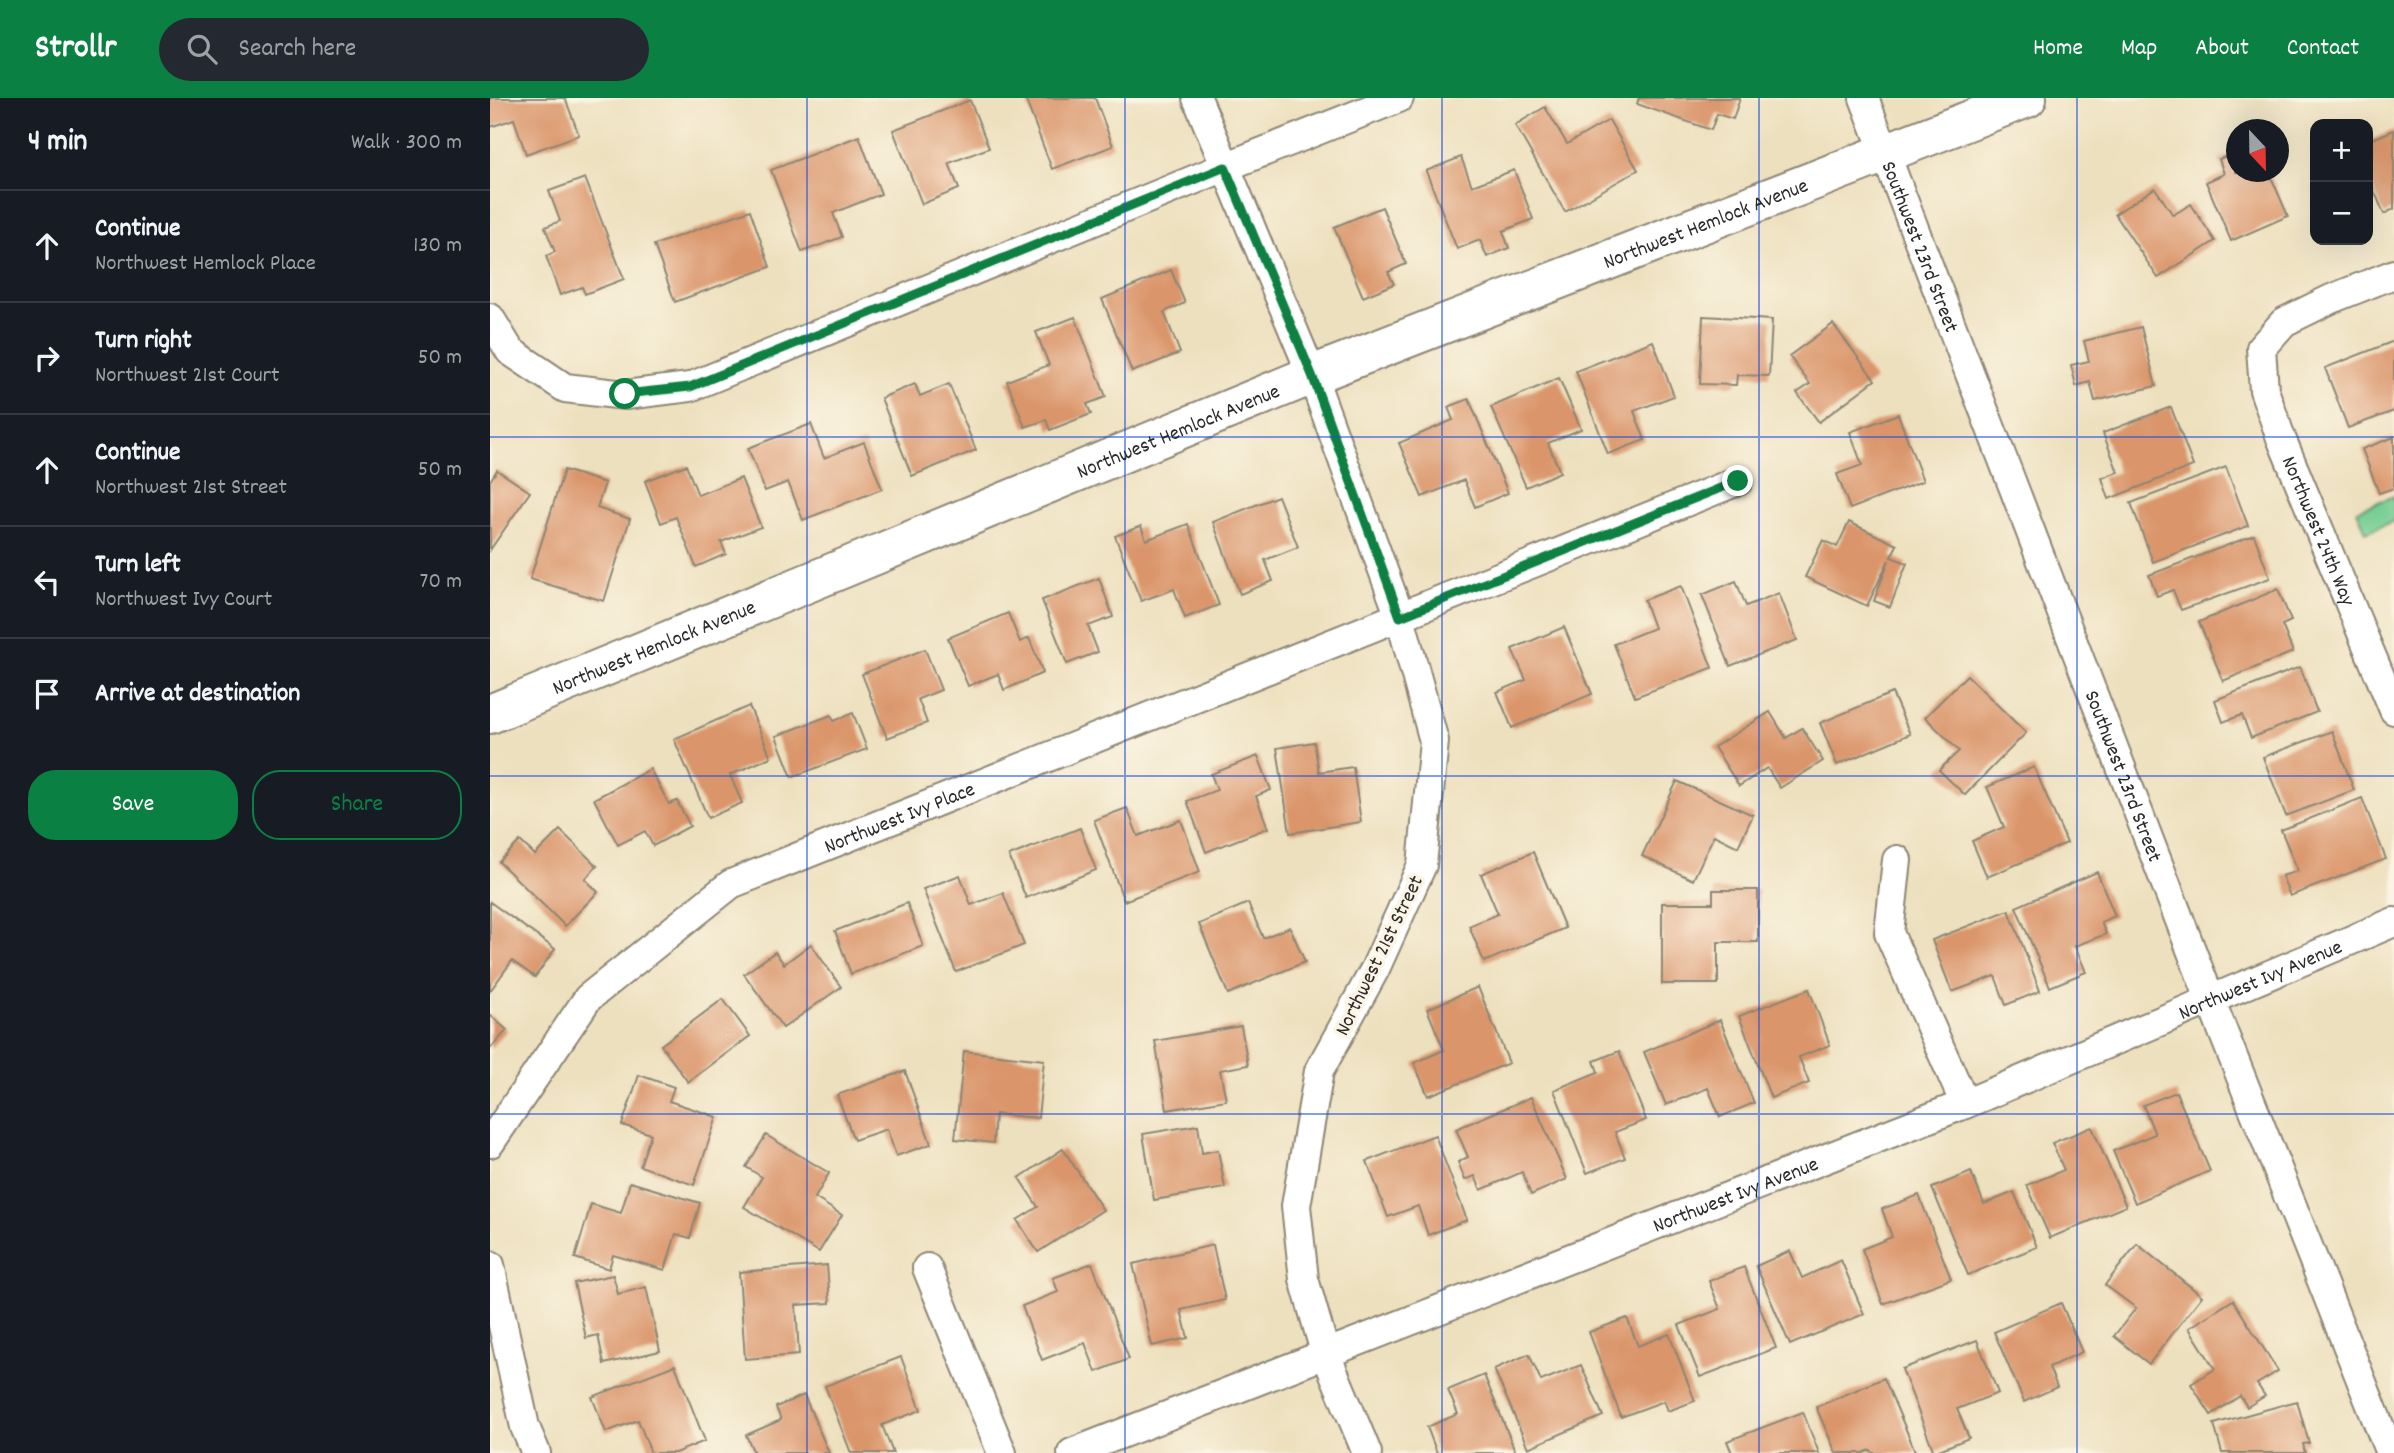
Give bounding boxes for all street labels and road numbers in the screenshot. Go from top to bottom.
street label: Southwest 23rd Street [1872,158,1965,338]
street label: Northwest Hemlock Avenue [1600,172,1813,279]
street label: Northwest Hemlock Avenue [1073,378,1285,488]
street label: Northwest 24th Way [2272,452,2361,612]
street label: Northwest Hemlock Avenue [549,594,761,705]
street label: Southwest 23rd Street [2075,687,2168,867]
street label: Northwest Ivy Place [820,776,980,863]
street label: Northwest 21st Street [1329,871,1433,1042]
street label: Northwest Ivy Avenue [2174,934,2347,1030]
street label: Northwest Ivy Avenue [1649,1151,1823,1242]

